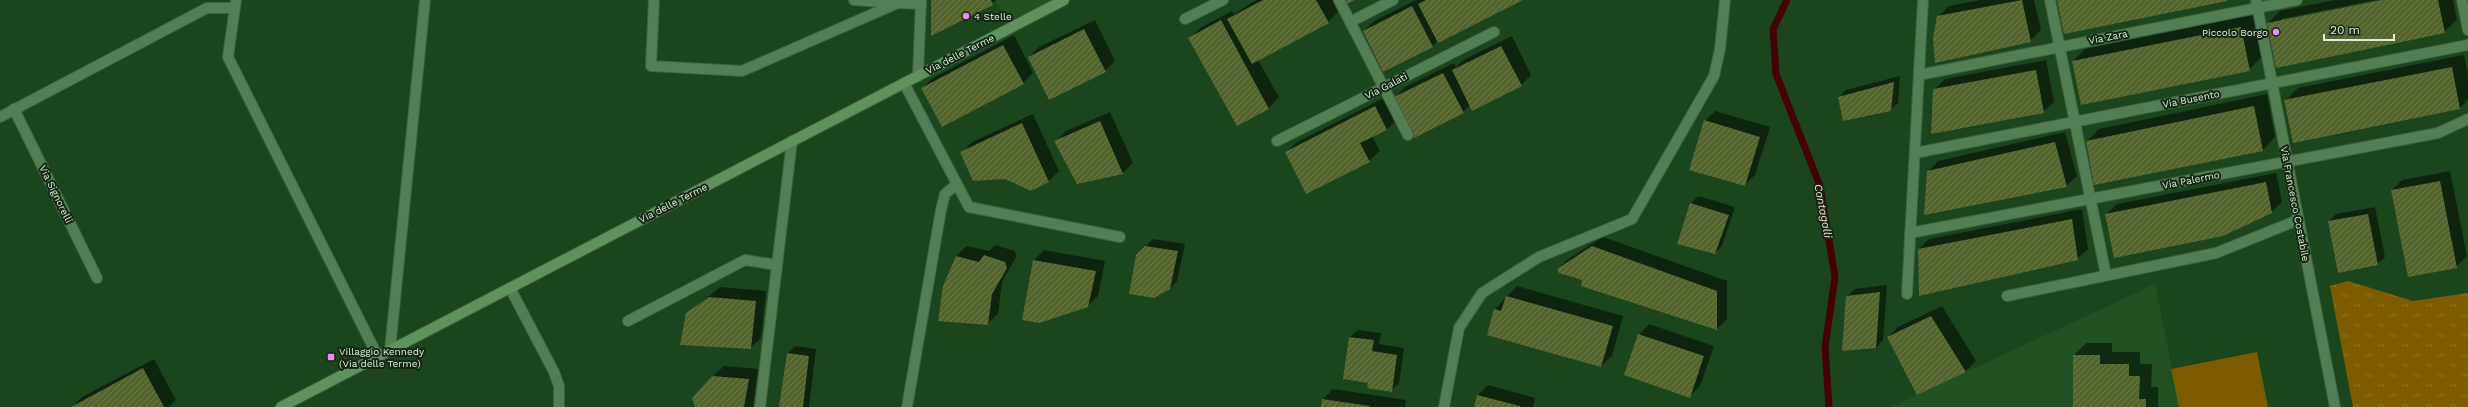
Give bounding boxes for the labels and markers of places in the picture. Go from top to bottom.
marker: 4 Stelle [961,11,971,21]
place label: 4 Stelle [974,11,1012,22]
place label: Piccolo Borgo [2202,27,2268,38]
marker: Piccolo Borgo [2271,27,2281,37]
place label: Villaggio Kennedy (Via delle Terme) [339,346,425,369]
marker: Villaggio Kennedy (Via delle Terme) [326,352,336,362]

